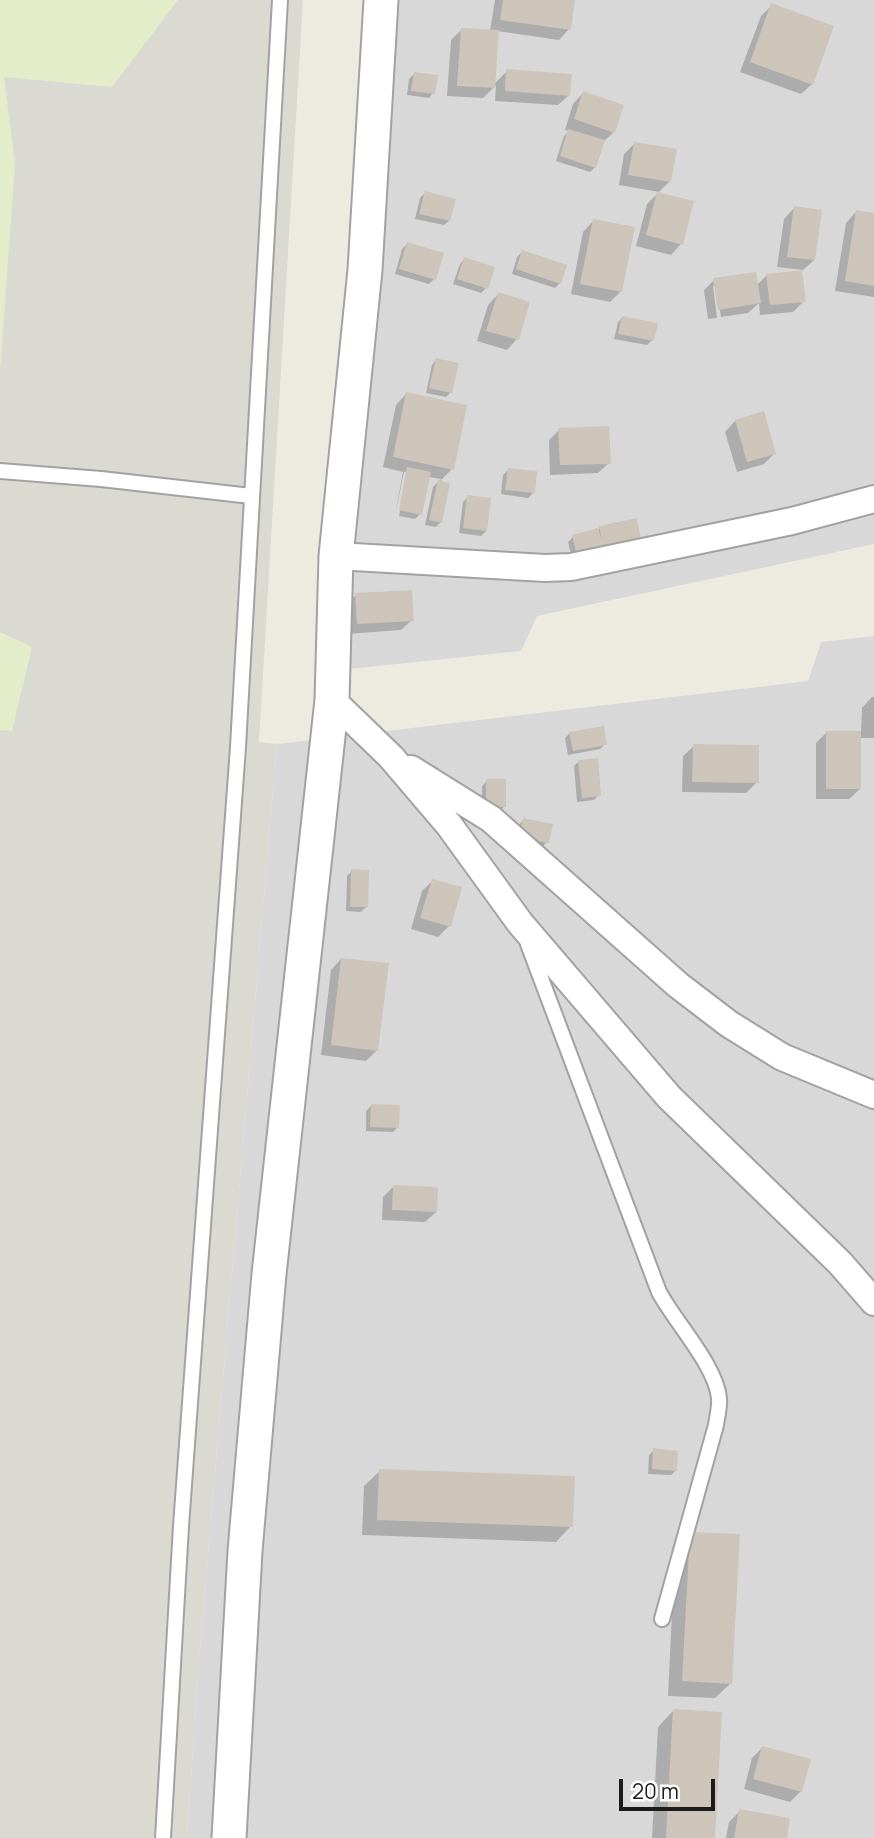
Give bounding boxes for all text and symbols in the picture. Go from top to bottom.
scale bar [622,1764,718,1808]
text: 20 m [632,1777,679,1805]

